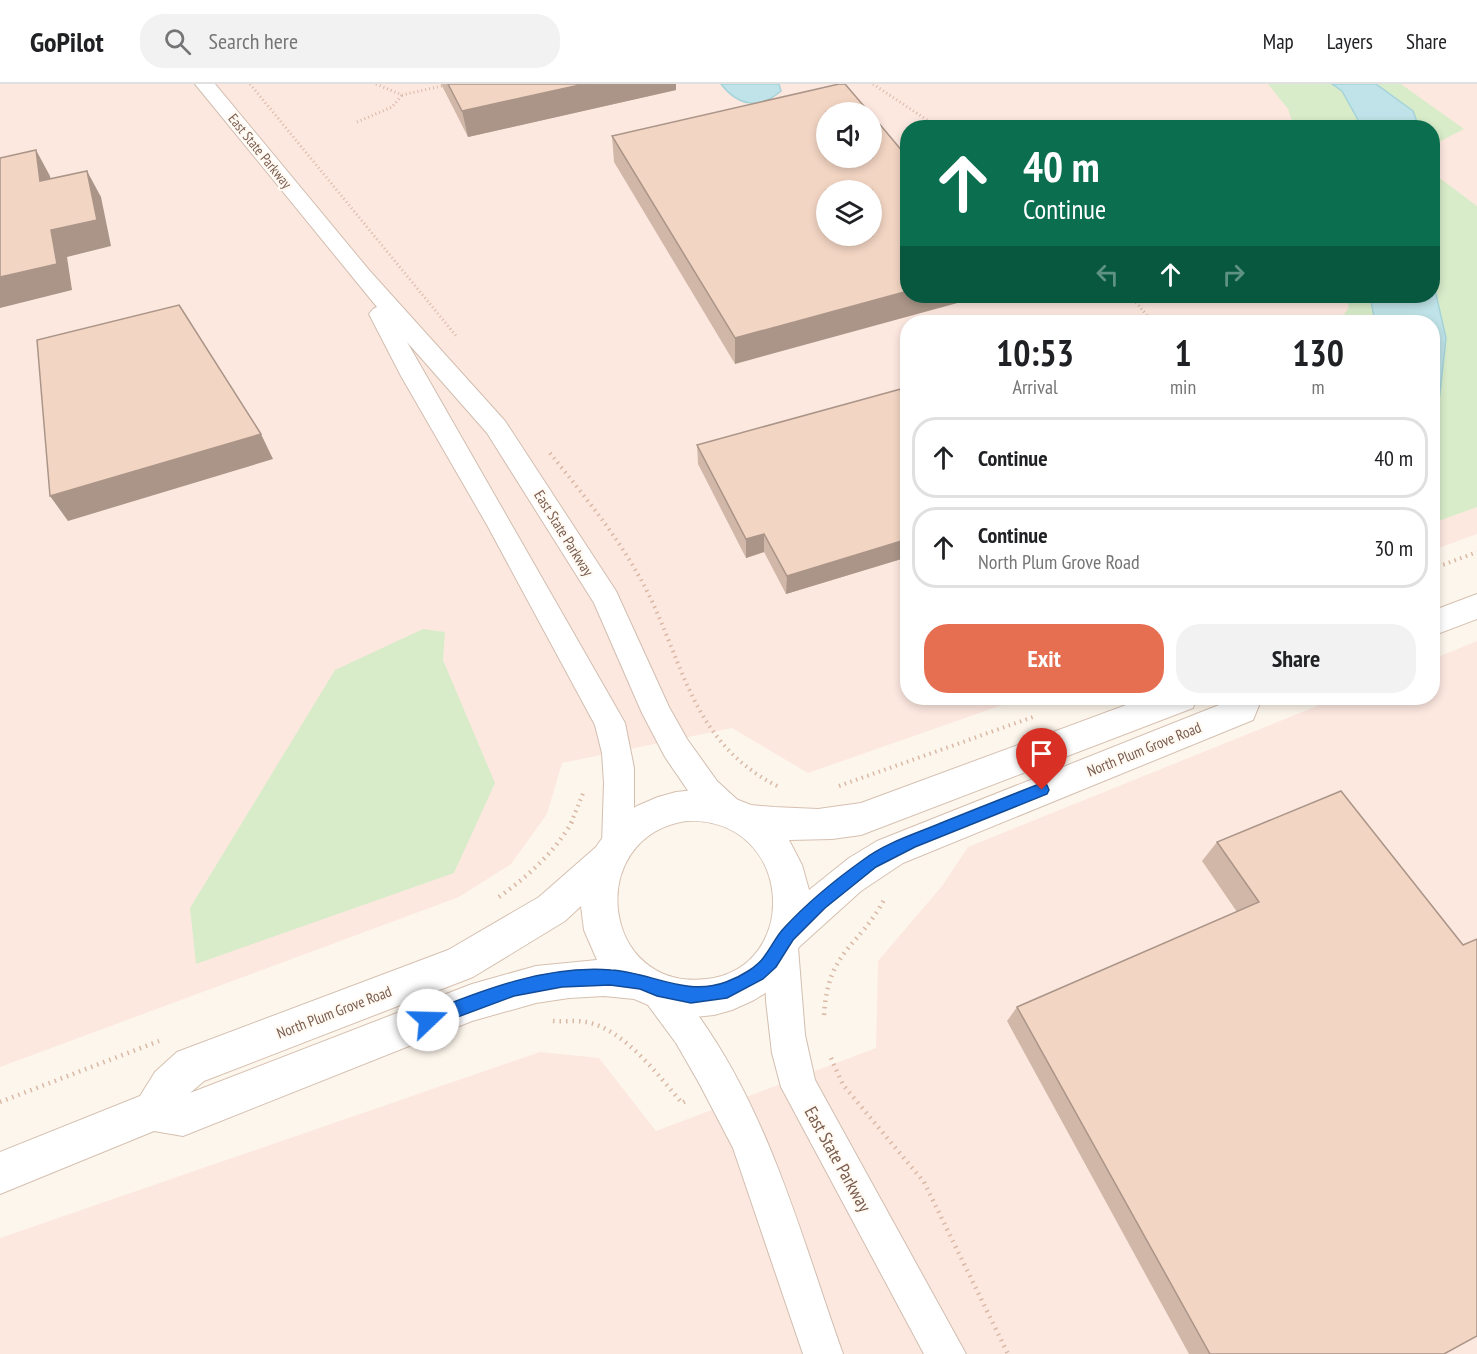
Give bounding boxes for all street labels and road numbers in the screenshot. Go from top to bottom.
street label: East State Parkway [224,110,296,193]
street label: East State Parkway [530,487,598,580]
street label: North Plum Grove Road [1084,717,1204,781]
street label: North Plum Grove Road [274,981,394,1043]
street label: East State Parkway [800,1102,877,1216]

